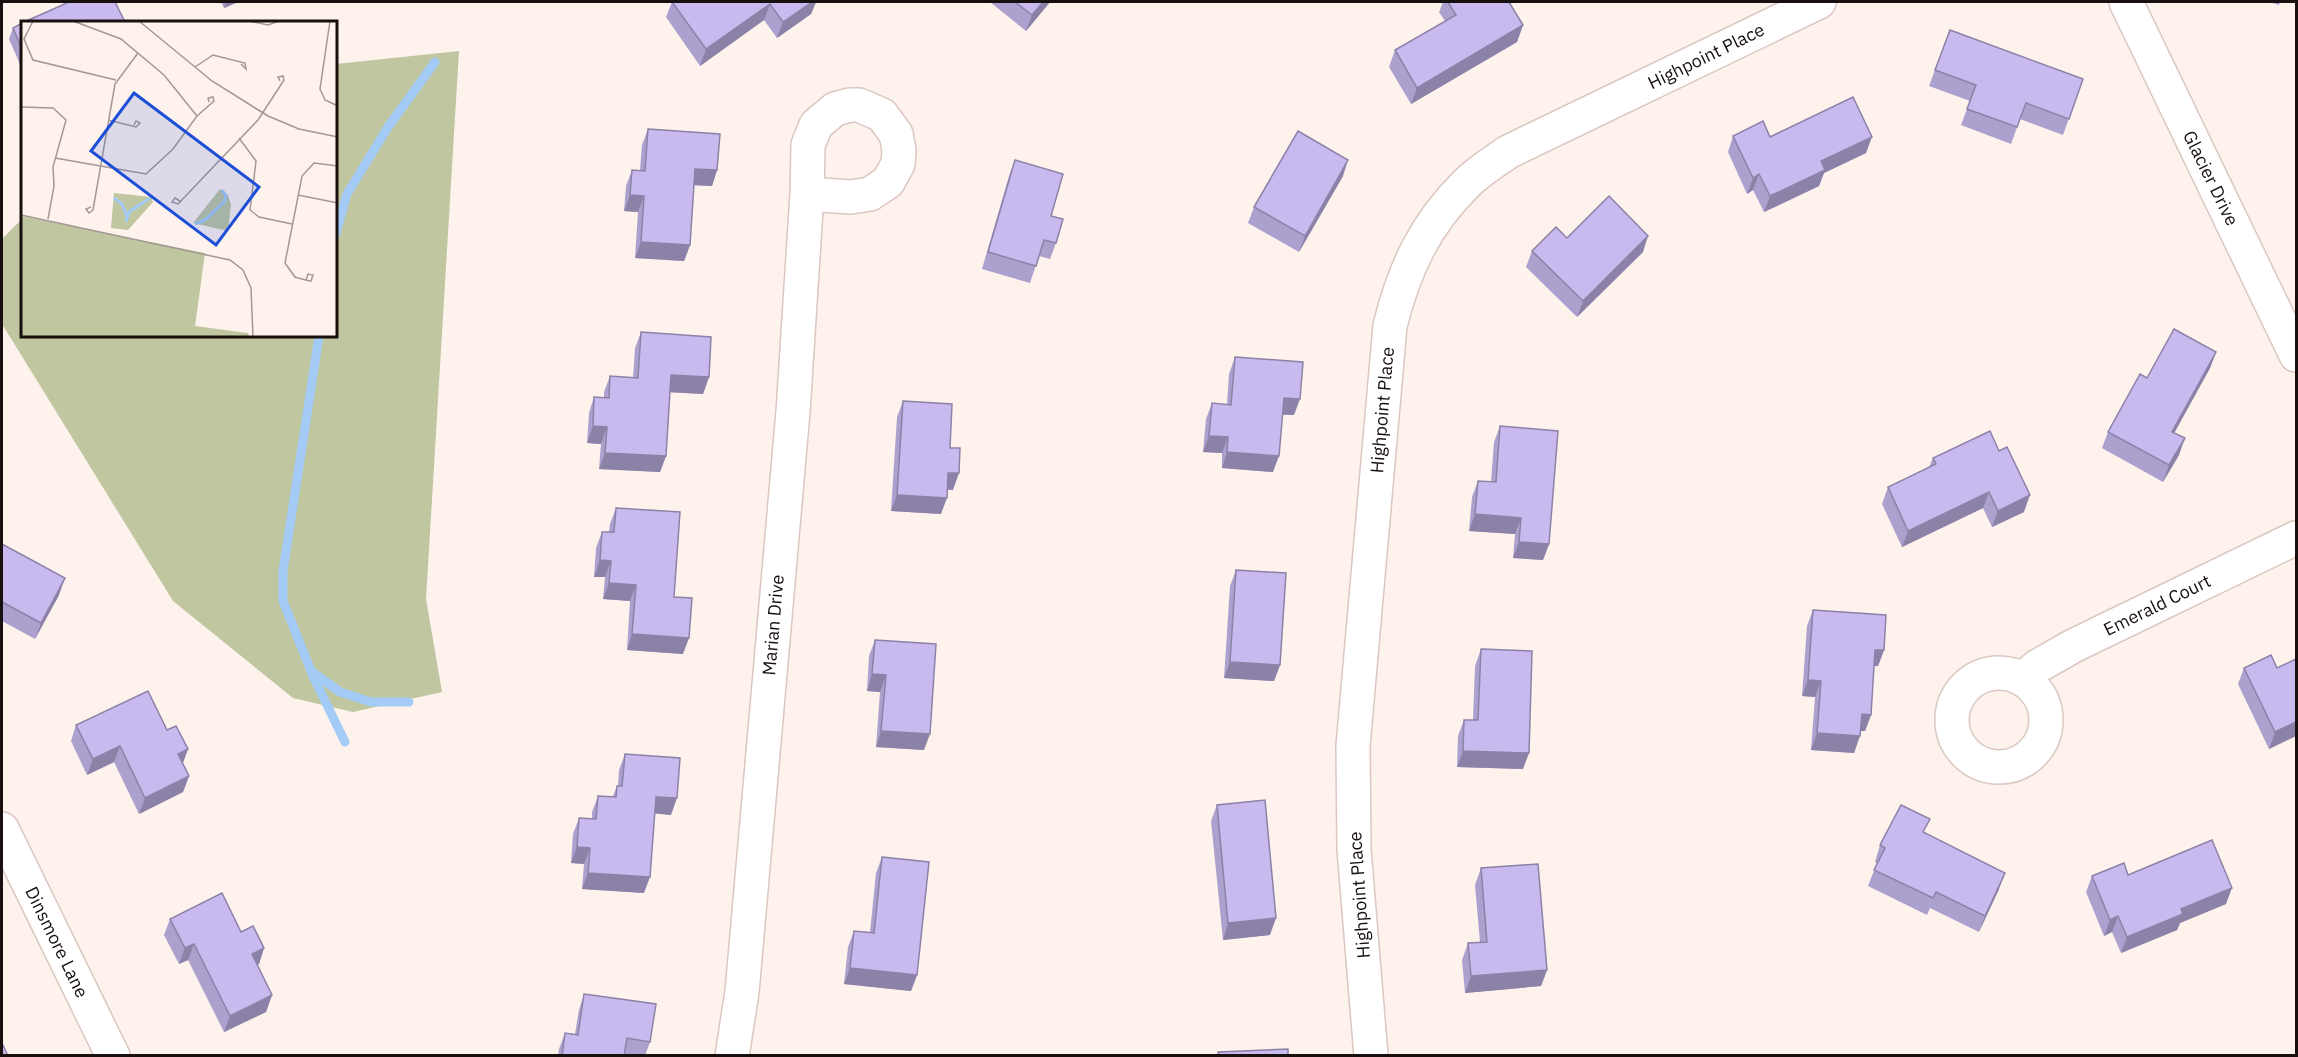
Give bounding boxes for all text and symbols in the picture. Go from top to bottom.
street label: Highpoint Place [1644,18,1768,94]
inset map [21,21,338,338]
street label: Glacier Drive [2178,127,2244,229]
street label: Highpoint Place [1365,346,1399,474]
street label: Emerald Court [2100,569,2214,641]
street label: Marian Drive [757,573,789,676]
street label: Highpoint Place [1343,831,1375,959]
street label: Dinsmore Lane [20,883,94,1001]

